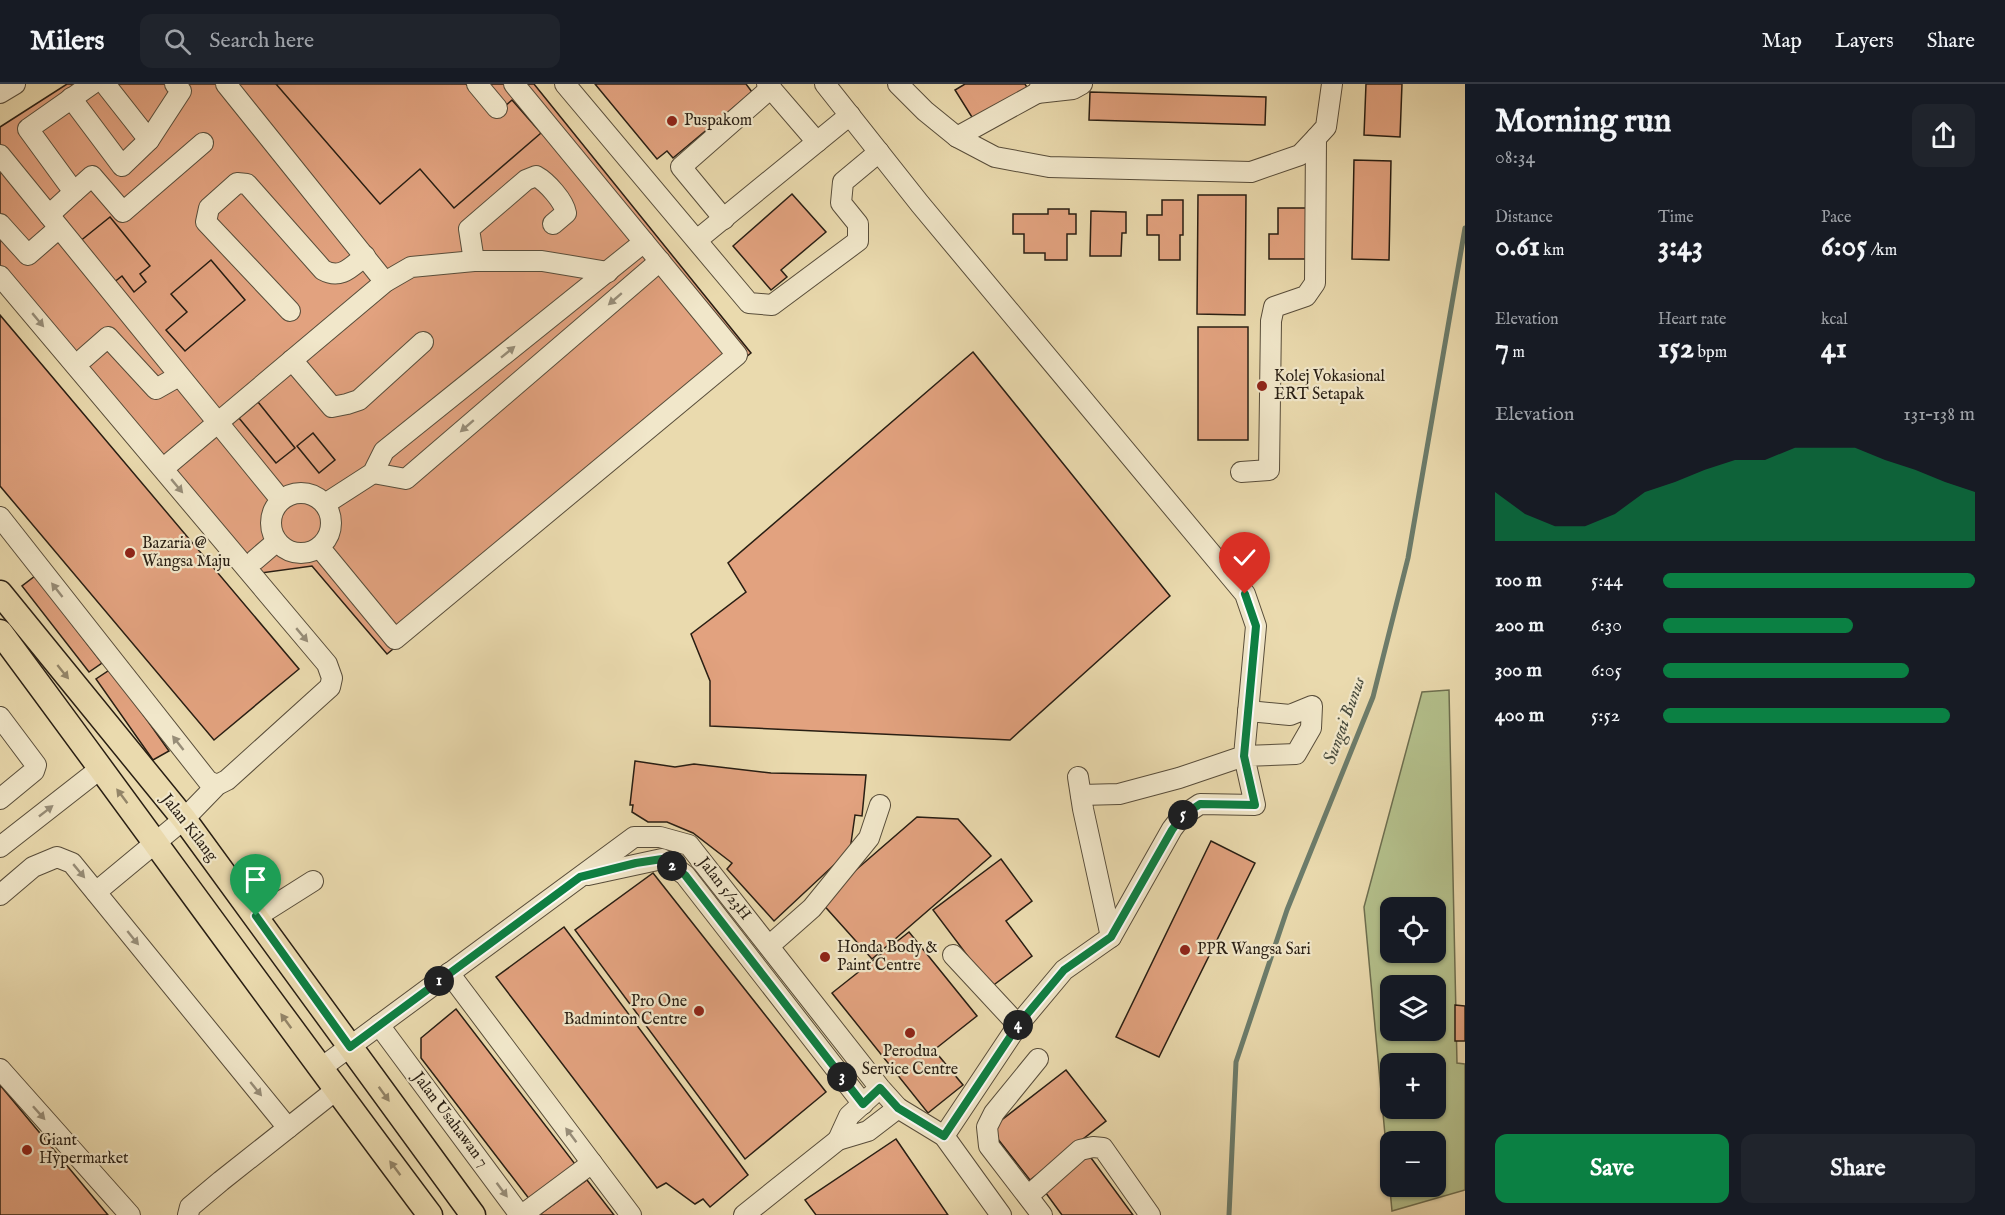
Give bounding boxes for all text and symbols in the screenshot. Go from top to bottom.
search box [140,14,560,68]
text: Milers [30,24,104,59]
icon: search [161,25,194,58]
text: Search here [209,27,314,55]
text: Map [1762,28,1802,55]
text: Layers [1835,28,1894,55]
text: Share [1927,28,1975,55]
text: Morning run [1495,101,1671,143]
button: share [1912,104,1975,167]
place label: Puspakom [684,111,752,131]
marker: Puspakom [665,114,679,128]
text: 08:34 [1495,145,1535,170]
text: Distance [1495,208,1553,228]
text: Time [1658,208,1694,228]
text: Pace [1821,208,1851,228]
text: 0.61 [1495,228,1540,266]
text: 3:43 [1658,228,1703,266]
text: 6:05 [1821,228,1867,266]
text: km [1540,241,1564,261]
text: /km [1867,241,1897,261]
one-way arrow [608,292,623,305]
text: Elevation [1495,310,1558,330]
text: Heart rate [1658,310,1726,330]
text: kcal [1821,310,1848,330]
one-way arrow [31,312,44,328]
text: 7 [1495,330,1509,368]
text: 152 [1658,330,1694,368]
text: 41 [1821,330,1847,368]
text: m [1509,343,1525,363]
text: bpm [1694,343,1727,363]
one-way arrow [501,346,516,358]
place label: Kolej Vokasional ERT Setapak [1274,367,1385,405]
marker: Kolej Vokasional ERT Setapak [1255,379,1269,393]
text: Elevation [1495,402,1574,427]
text: 131–138 m [1903,402,1975,427]
one-way arrow [460,419,475,432]
one-way arrow [170,478,183,494]
pin [1219,532,1270,594]
place label: Bazaria @ Wangsa Maju [142,534,230,572]
icon: check [1228,541,1261,574]
marker: Bazaria @ Wangsa Maju [123,546,137,560]
text: 100 m [1495,568,1542,593]
text: 5:44 [1591,568,1623,593]
one-way arrow [51,582,63,597]
text: 200 m [1495,613,1544,638]
text: 6:30 [1591,613,1622,638]
one-way arrow [295,627,308,642]
text: 300 m [1495,658,1542,683]
text: 6:05 [1591,658,1622,683]
one-way arrow [57,664,69,679]
water label: Sungai Bunus [1319,673,1372,768]
text: 400 m [1495,703,1544,728]
text: 5:52 [1591,703,1620,728]
one-way arrow [171,735,184,751]
one-way arrow [116,788,129,804]
street label: Jalan Kilang [155,788,222,866]
pin: 5 [1168,800,1198,830]
one-way arrow [38,804,54,817]
text: 5 [1180,805,1186,825]
pin: 2 [657,851,687,881]
street label: Jalan 5/23H [692,852,755,925]
pin [230,854,281,916]
text: 2 [668,856,676,876]
one-way arrow [72,863,85,879]
icon: arrive [239,863,272,896]
map controls [1380,897,1446,1197]
button: locate [1380,897,1446,963]
one-way arrow [126,930,138,945]
place label: Honda Body & Paint Centre [837,938,938,976]
place label: PPR Wangsa Sari [1197,940,1311,960]
marker: PPR Wangsa Sari [1178,943,1192,957]
marker: Honda Body & Paint Centre [818,950,832,964]
pin: 1 [424,966,454,996]
text: 1 [436,971,442,991]
button: layers [1380,975,1446,1041]
place label: Pro One Badminton Centre [564,992,687,1030]
marker: Pro One Badminton Centre [692,1004,706,1018]
pin: 4 [1003,1010,1033,1040]
one-way arrow [280,1014,292,1030]
text: 4 [1014,1015,1022,1035]
marker: Perodua Service Centre [903,1026,917,1040]
place label: Perodua Service Centre [862,1042,958,1080]
button: + [1380,1053,1446,1119]
pin: 3 [827,1062,857,1092]
street label: Jalan Usahawan 7 [406,1067,492,1172]
text: 3 [839,1067,845,1087]
one-way arrow [249,1081,262,1097]
one-way arrow [378,1086,390,1102]
one-way arrow [32,1105,46,1120]
one-way arrow [565,1127,577,1142]
place label: Giant Hypermarket [39,1131,129,1169]
button: − [1380,1131,1446,1197]
button: Save [1495,1134,1729,1203]
button: Share [1741,1134,1975,1203]
marker: Giant Hypermarket [20,1143,34,1157]
one-way arrow [389,1161,401,1176]
one-way arrow [495,1182,507,1197]

